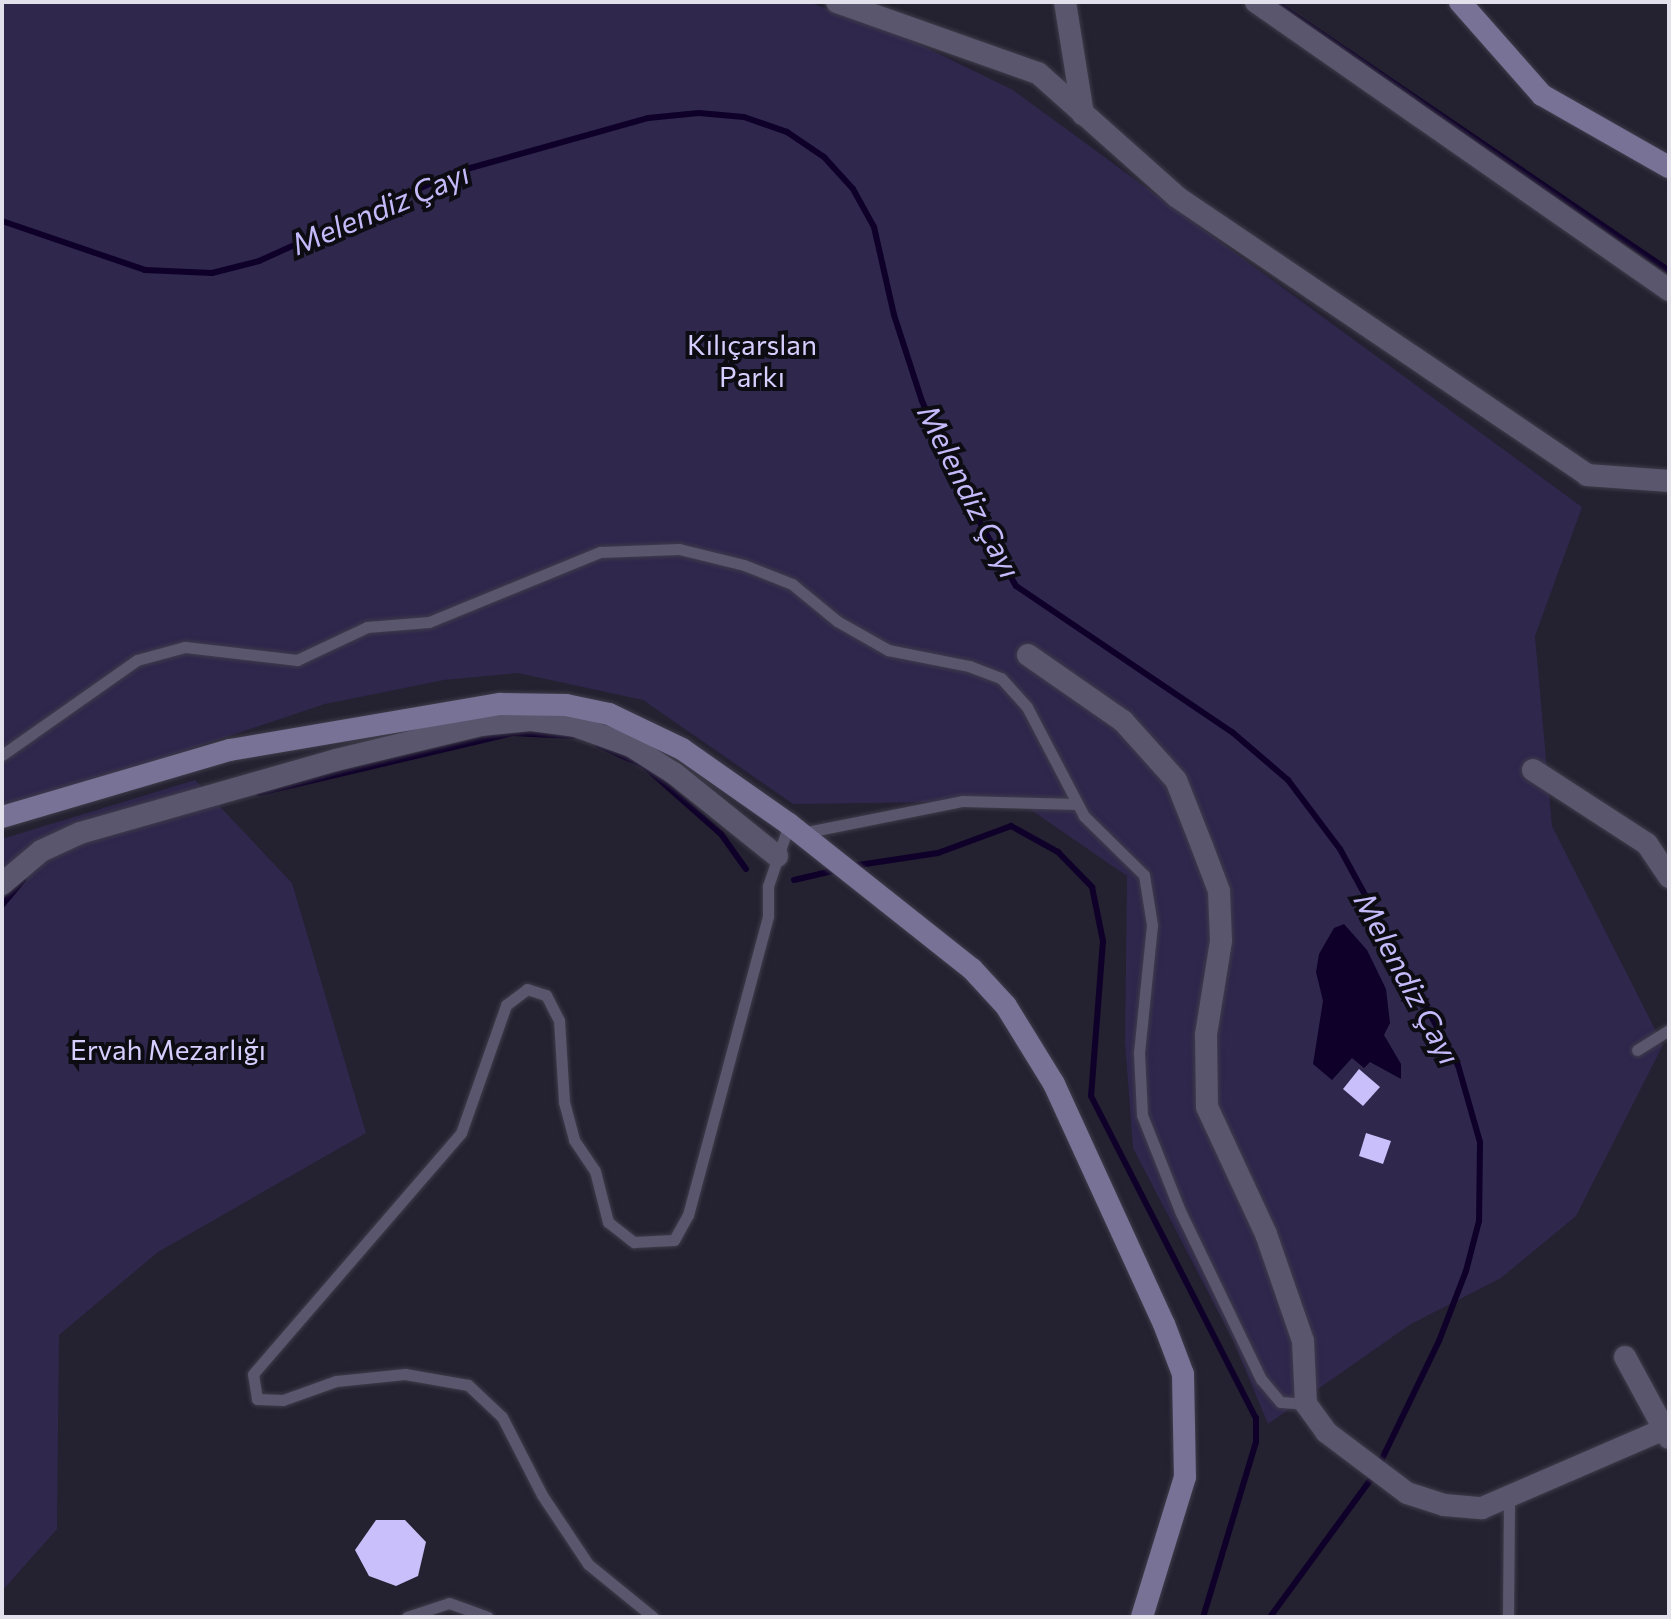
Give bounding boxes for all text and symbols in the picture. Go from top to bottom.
water label: Melendiz Çayı [286,154,474,262]
park label: Kılıçarslan Parkı [687,327,817,393]
water label: Melendiz Çayı [911,398,1029,584]
water label: Melendiz Çayı [1348,886,1468,1070]
park label: Ervah Mezarlığı [70,1032,266,1066]

